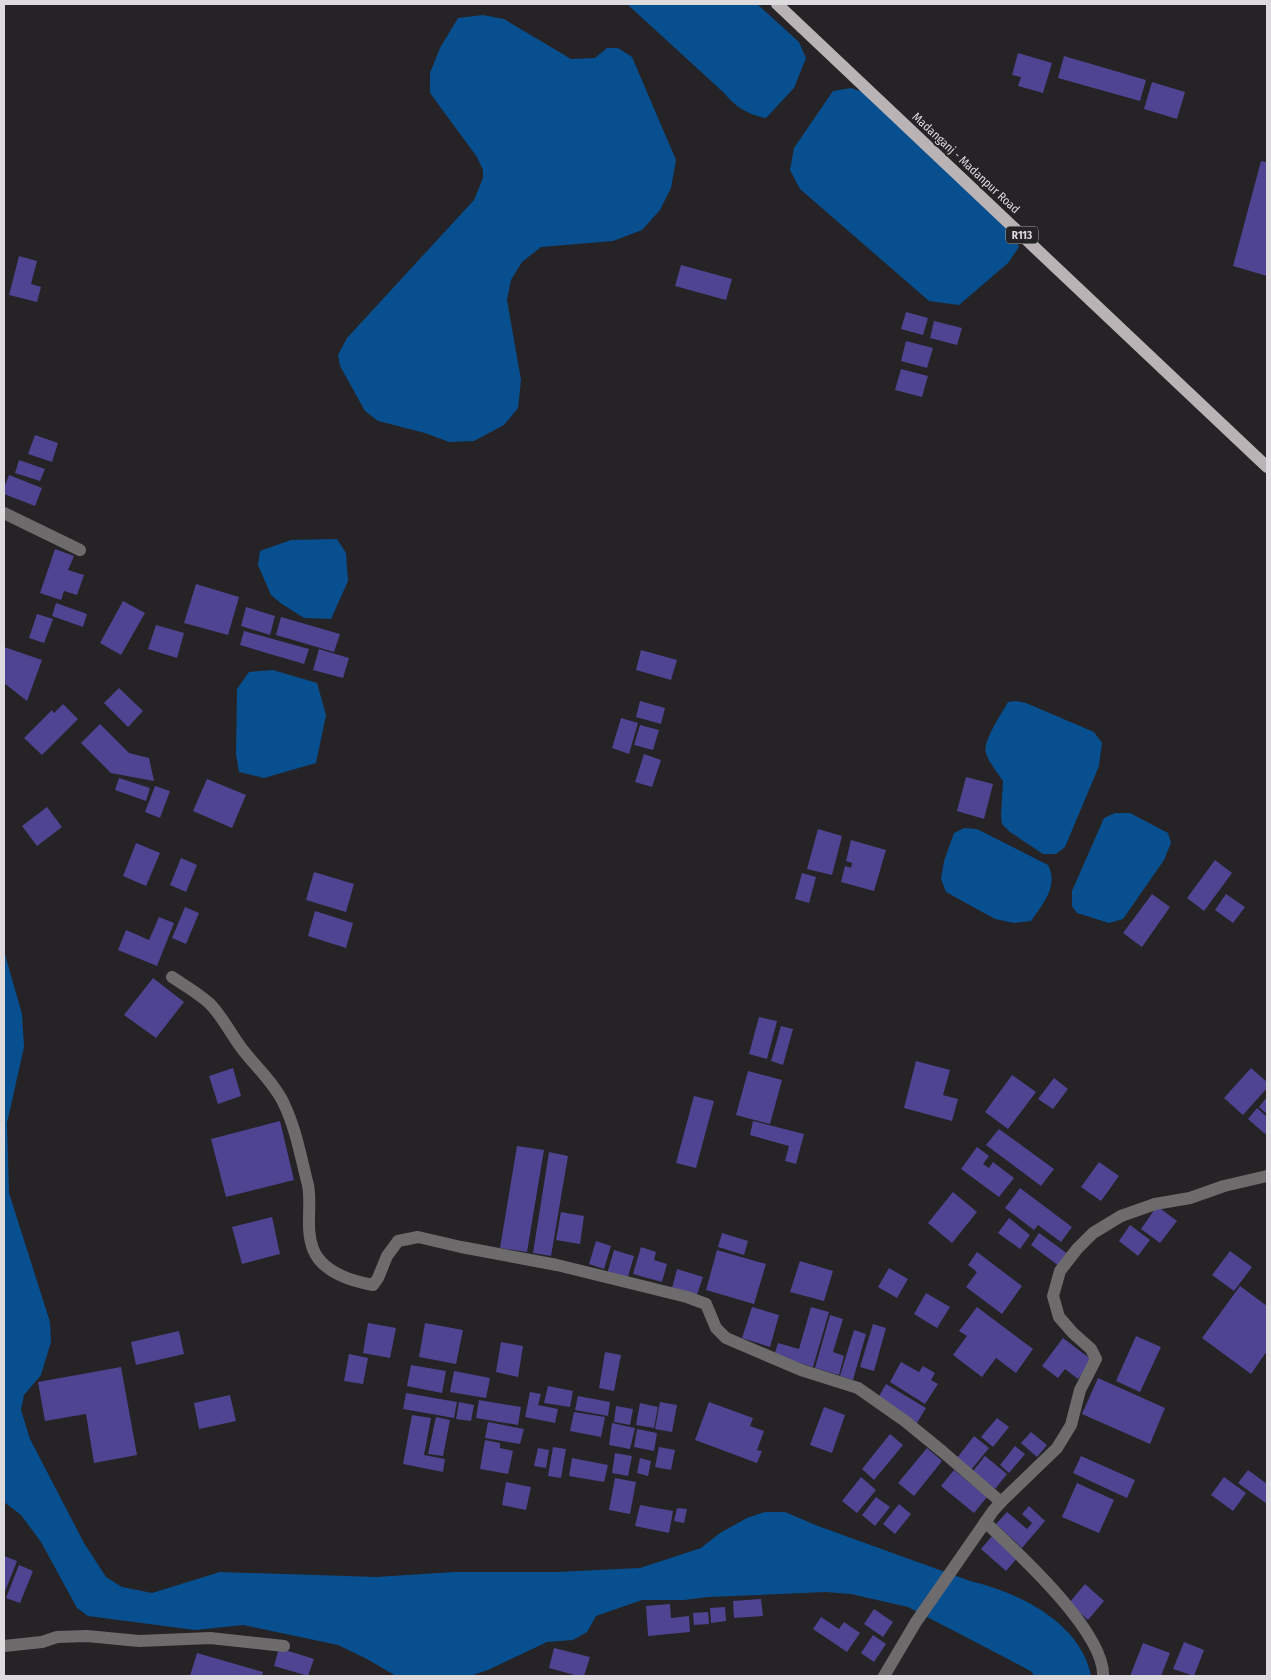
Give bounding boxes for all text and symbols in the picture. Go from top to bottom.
street label: Madanganj - Madanpur Road [910,110,1022,216]
road number: R113 [1006,226,1038,244]

